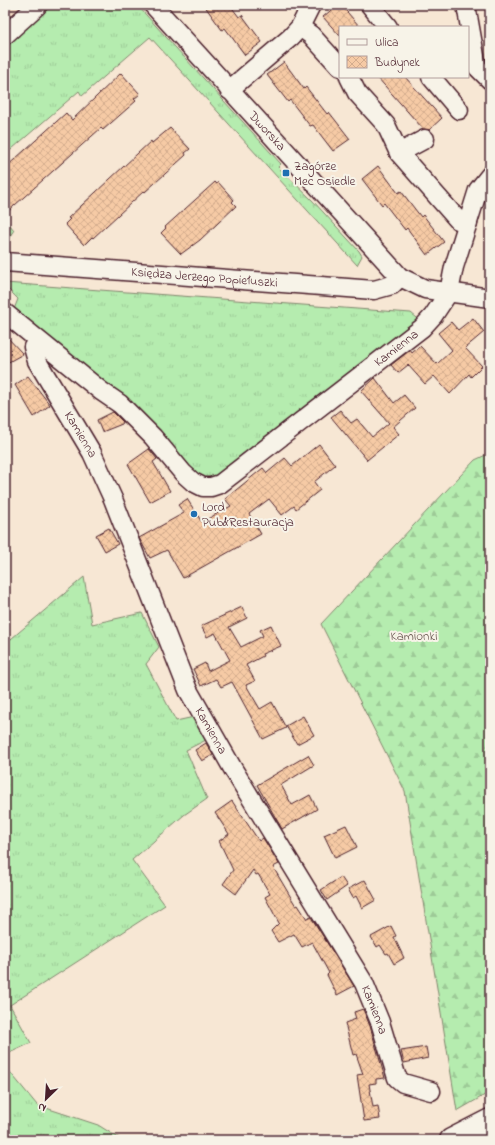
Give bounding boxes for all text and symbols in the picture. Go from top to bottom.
legend [339,26,469,78]
text: Ulica [375,34,399,52]
text: Budynek [374,54,421,73]
street label: Dworska [243,106,290,155]
place label: Zagórze Mec Osiedle [294,157,356,191]
marker: Zagórze Mec Osiedle [281,168,291,178]
street label: Księdza Jerzego Popiełuszki [131,262,278,292]
street label: Kamienna [370,325,422,371]
street label: Kamienna [60,408,102,461]
place label: Lord Pub&Restauracja [202,498,294,532]
marker: Lord Pub&Restauracja [189,509,199,519]
park label: Kamionki [391,627,437,646]
street label: Kamienna [190,703,232,758]
street label: Kamienna [356,982,393,1037]
north arrow [26,1079,66,1119]
text: N [35,1098,49,1116]

